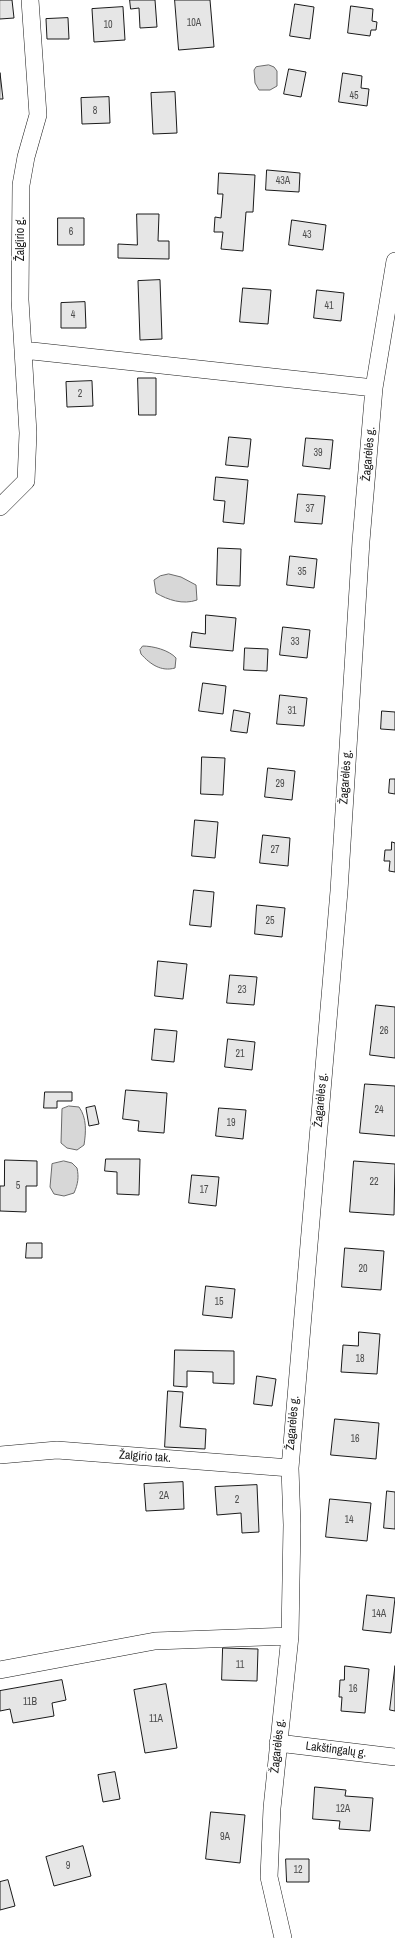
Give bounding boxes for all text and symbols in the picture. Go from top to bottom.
house number: 10A [187,17,201,29]
house number: 10 [103,19,113,31]
house number: 45 [349,90,359,102]
house number: 8 [93,105,97,117]
house number: 43A [276,175,290,187]
street label: Žalgirio g. [14,217,28,261]
house number: 6 [69,226,73,238]
house number: 43 [302,229,312,241]
house number: 41 [324,300,334,312]
house number: 4 [71,309,75,321]
house number: 2 [78,388,82,400]
street label: Žagarėlės g. [359,426,379,482]
house number: 39 [313,447,323,459]
house number: 37 [305,503,315,515]
house number: 35 [297,566,307,578]
house number: 33 [290,636,300,648]
house number: 31 [287,705,297,717]
street label: Žagarėlės g. [337,749,355,805]
house number: 29 [275,778,285,790]
house number: 27 [270,844,280,856]
house number: 25 [265,915,275,927]
house number: 23 [237,984,247,996]
house number: 26 [379,1025,389,1037]
house number: 21 [235,1048,245,1060]
street label: Žagarėlės g. [311,1072,331,1128]
house number: 24 [374,1104,384,1116]
house number: 19 [226,1117,236,1129]
house number: 22 [369,1176,379,1188]
house number: 5 [16,1180,20,1192]
house number: 17 [199,1184,209,1196]
house number: 20 [358,1263,368,1275]
house number: 15 [214,1296,224,1308]
house number: 18 [355,1353,365,1365]
street label: Žagarėlės g. [283,1395,303,1451]
house number: 16 [350,1433,360,1445]
street label: Žalgirio tak. [119,1448,171,1466]
house number: 2A [159,1490,169,1502]
house number: 2 [235,1494,239,1506]
house number: 14 [344,1514,354,1526]
house number: 14A [372,1608,386,1620]
house number: 11 [236,1659,244,1671]
house number: 16 [348,1683,358,1695]
house number: 11B [23,1696,37,1708]
house number: 11A [149,1713,163,1725]
street label: Žagarėlės g. [268,1718,288,1774]
street label: Lakštingalų g. [305,1739,367,1761]
house number: 12A [336,1803,350,1815]
house number: 9A [220,1831,230,1843]
house number: 9 [66,1860,70,1872]
house number: 12 [293,1864,303,1876]

